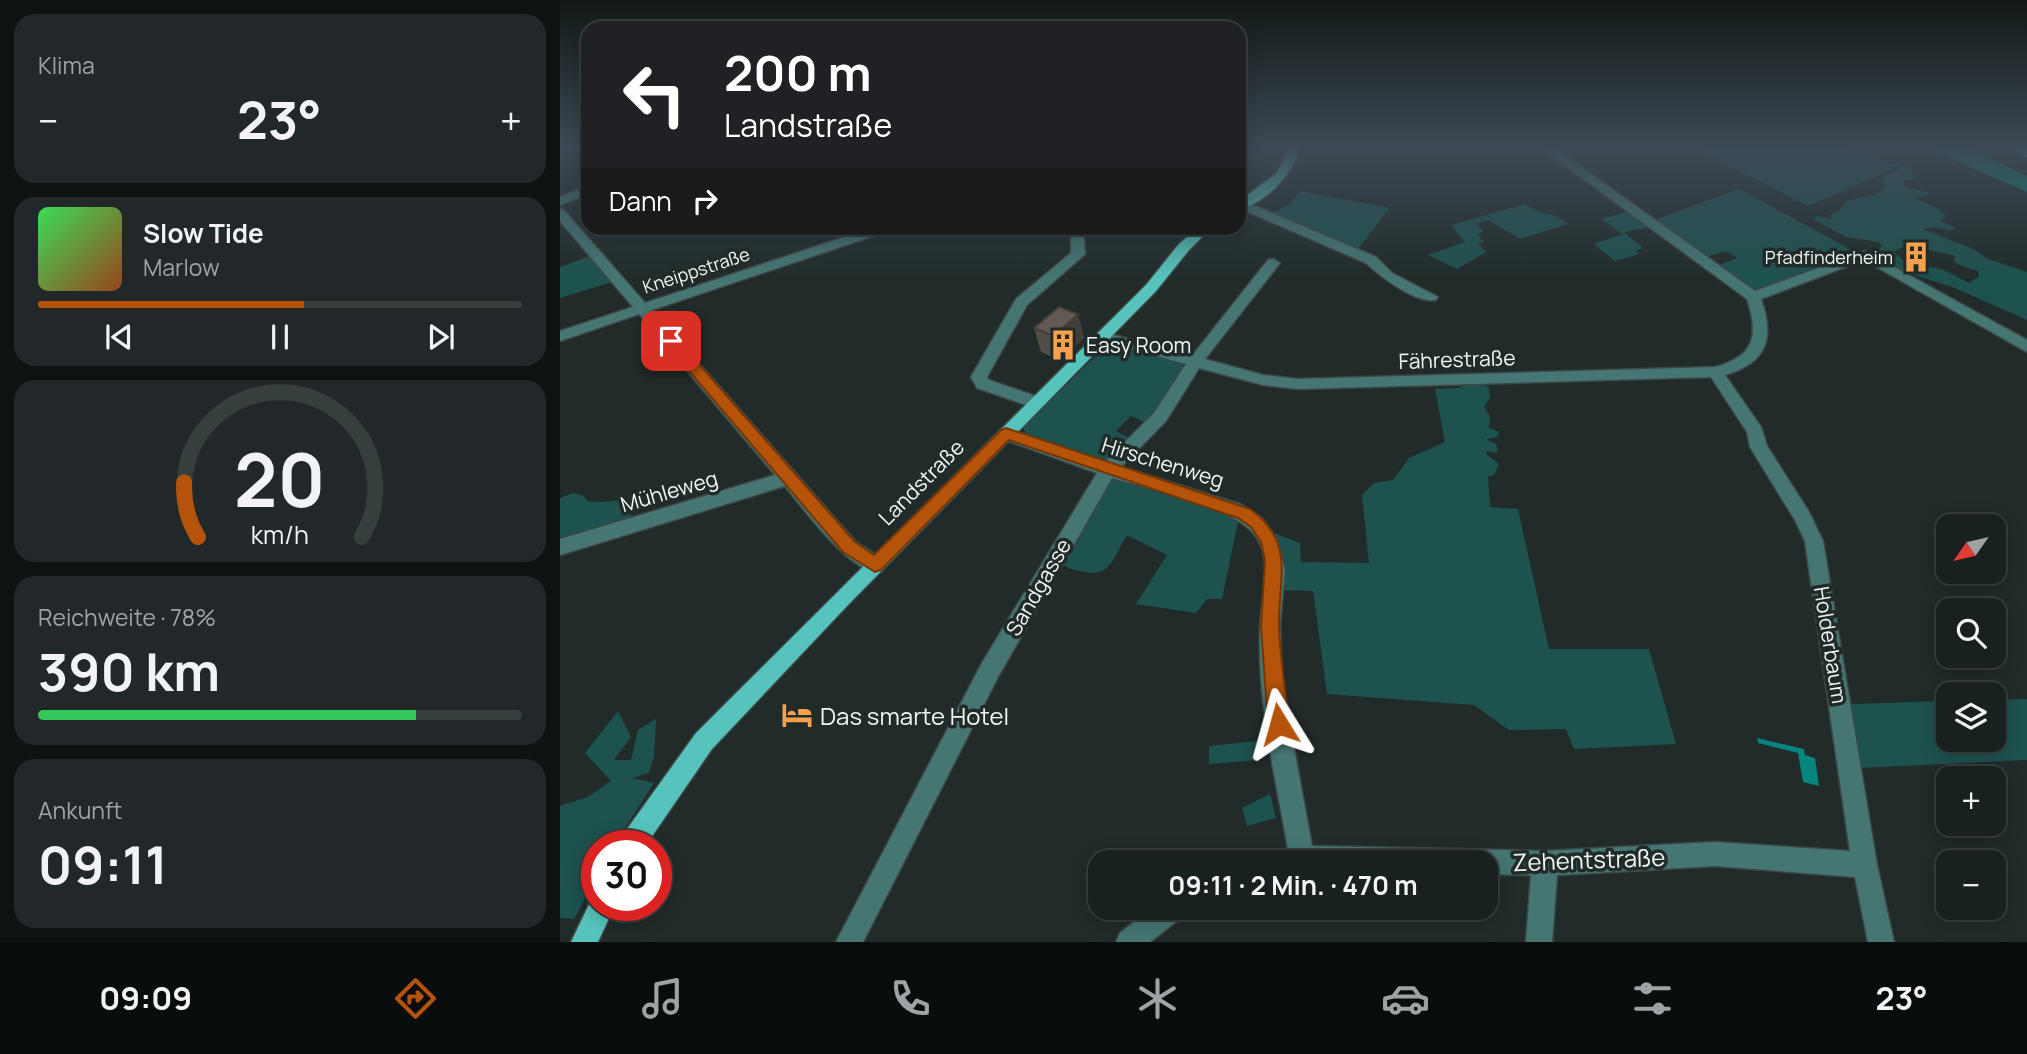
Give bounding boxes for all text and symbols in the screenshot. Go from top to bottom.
text: 200 m [724,39,872,106]
text: Klima [38,49,95,81]
icon: left [609,49,700,140]
text: 23° [237,84,322,155]
text: − [38,94,59,146]
text: + [500,94,522,146]
text: Landstraße [724,103,892,147]
icon: right [686,182,724,220]
text: Dann [609,183,672,219]
text: Slow Tide [143,215,264,251]
building icon: Pfadfinderheim [1899,240,1933,274]
street label: Kneippstraße [639,241,753,299]
place label: Pfadfinderheim [1765,245,1893,269]
text: Marlow [143,251,220,283]
pin [641,311,701,371]
icon: previous [100,318,138,356]
icon: pause [261,318,299,356]
icon: next [422,318,460,356]
icon: arrive [652,322,690,360]
building icon: Easy Room [1046,328,1080,362]
place label: Easy Room [1086,331,1191,359]
street label: Fährestraße [1398,343,1516,375]
text: 20 [234,429,326,529]
street label: Hirschenweg [1098,430,1228,494]
street label: Landstraße [872,433,970,531]
street label: Mühleweg [617,464,721,518]
north arrow [1936,514,2006,584]
map controls [1936,514,2006,920]
text: km/h [251,517,309,552]
street label: Sandgasse [999,533,1077,641]
street label: Holderbaum [1808,584,1854,706]
button: search [1936,598,2006,668]
text: Reichweite · 78% [38,601,216,633]
text: 390 km [38,636,220,707]
button: layers [1936,682,2006,752]
position arrow [1242,687,1316,761]
hotel icon: Das smarte Hotel [780,698,814,732]
place label: Das smarte Hotel [820,699,1009,732]
button: + [1936,766,2006,836]
text: Ankunft [38,794,122,826]
text: 09:11 [38,829,168,900]
speed limit sign: 30 [581,830,672,921]
street label: Zehentstraße [1512,840,1666,878]
button: − [1936,850,2006,920]
text: 09:11 · 2 Min. · 470 m [1168,867,1418,903]
icon: directions [391,974,440,1023]
icon: music [638,974,687,1023]
icon: phone [886,974,935,1023]
icon: climate [1133,974,1182,1023]
icon: car [1381,974,1430,1023]
icon: filters [1628,974,1677,1023]
text: 09:09 [99,976,192,1020]
text: 23° [1876,976,1928,1020]

